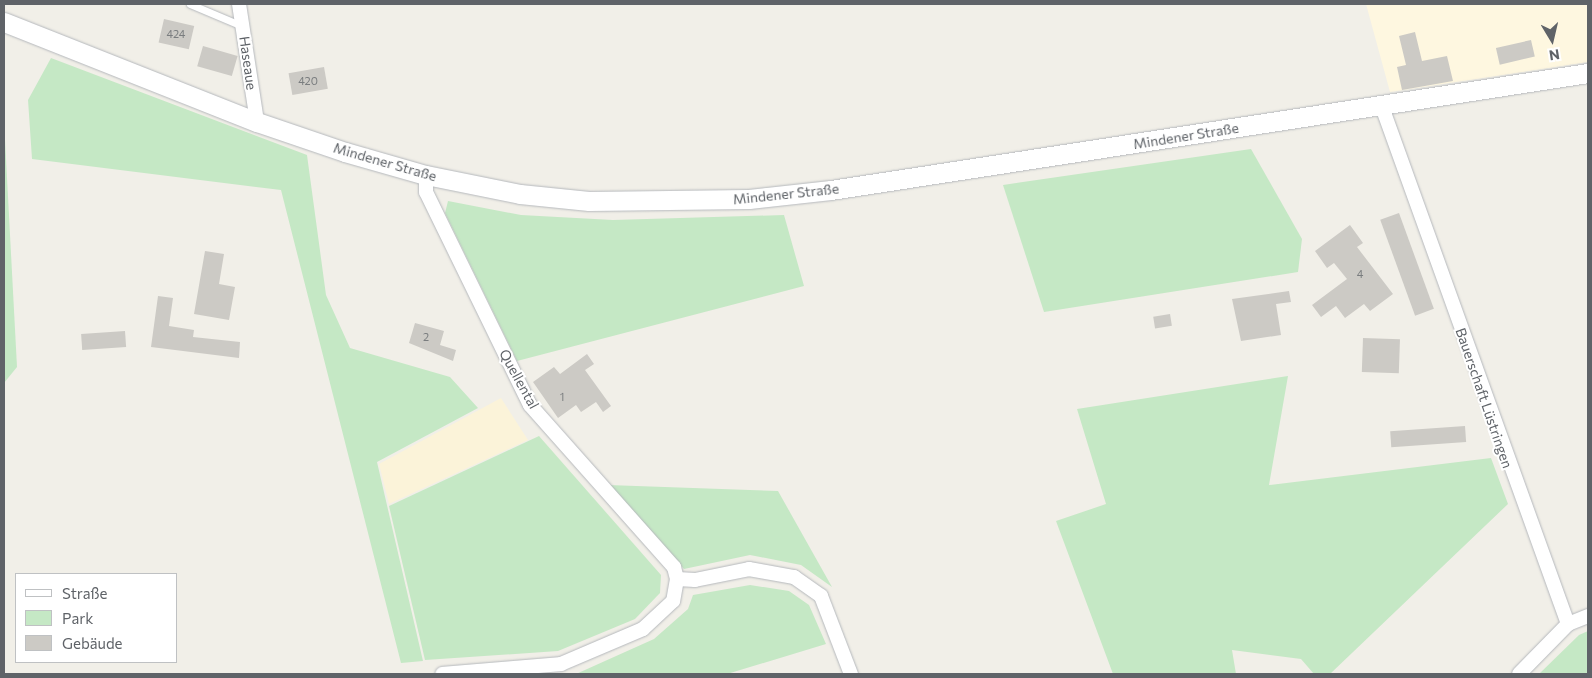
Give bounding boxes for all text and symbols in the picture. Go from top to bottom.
north arrow [1527,15,1577,65]
house number: 424 [167,27,185,41]
street label: Haseaue [236,35,260,91]
text: N [1548,46,1561,65]
house number: 420 [298,74,318,88]
street label: Mindener Straße [1132,119,1240,153]
street label: Mindener Straße [331,139,439,185]
street label: Mindener Straße [732,180,840,208]
house number: 4 [1357,267,1363,281]
street label: Bauerschaft Lüstringen [1452,326,1516,470]
house number: 2 [423,330,429,344]
street label: Quellental [496,346,542,412]
house number: 1 [560,390,564,404]
legend [15,573,178,663]
text: Straße [62,584,108,602]
text: Park [62,609,93,627]
text: Gebäude [62,634,123,652]

